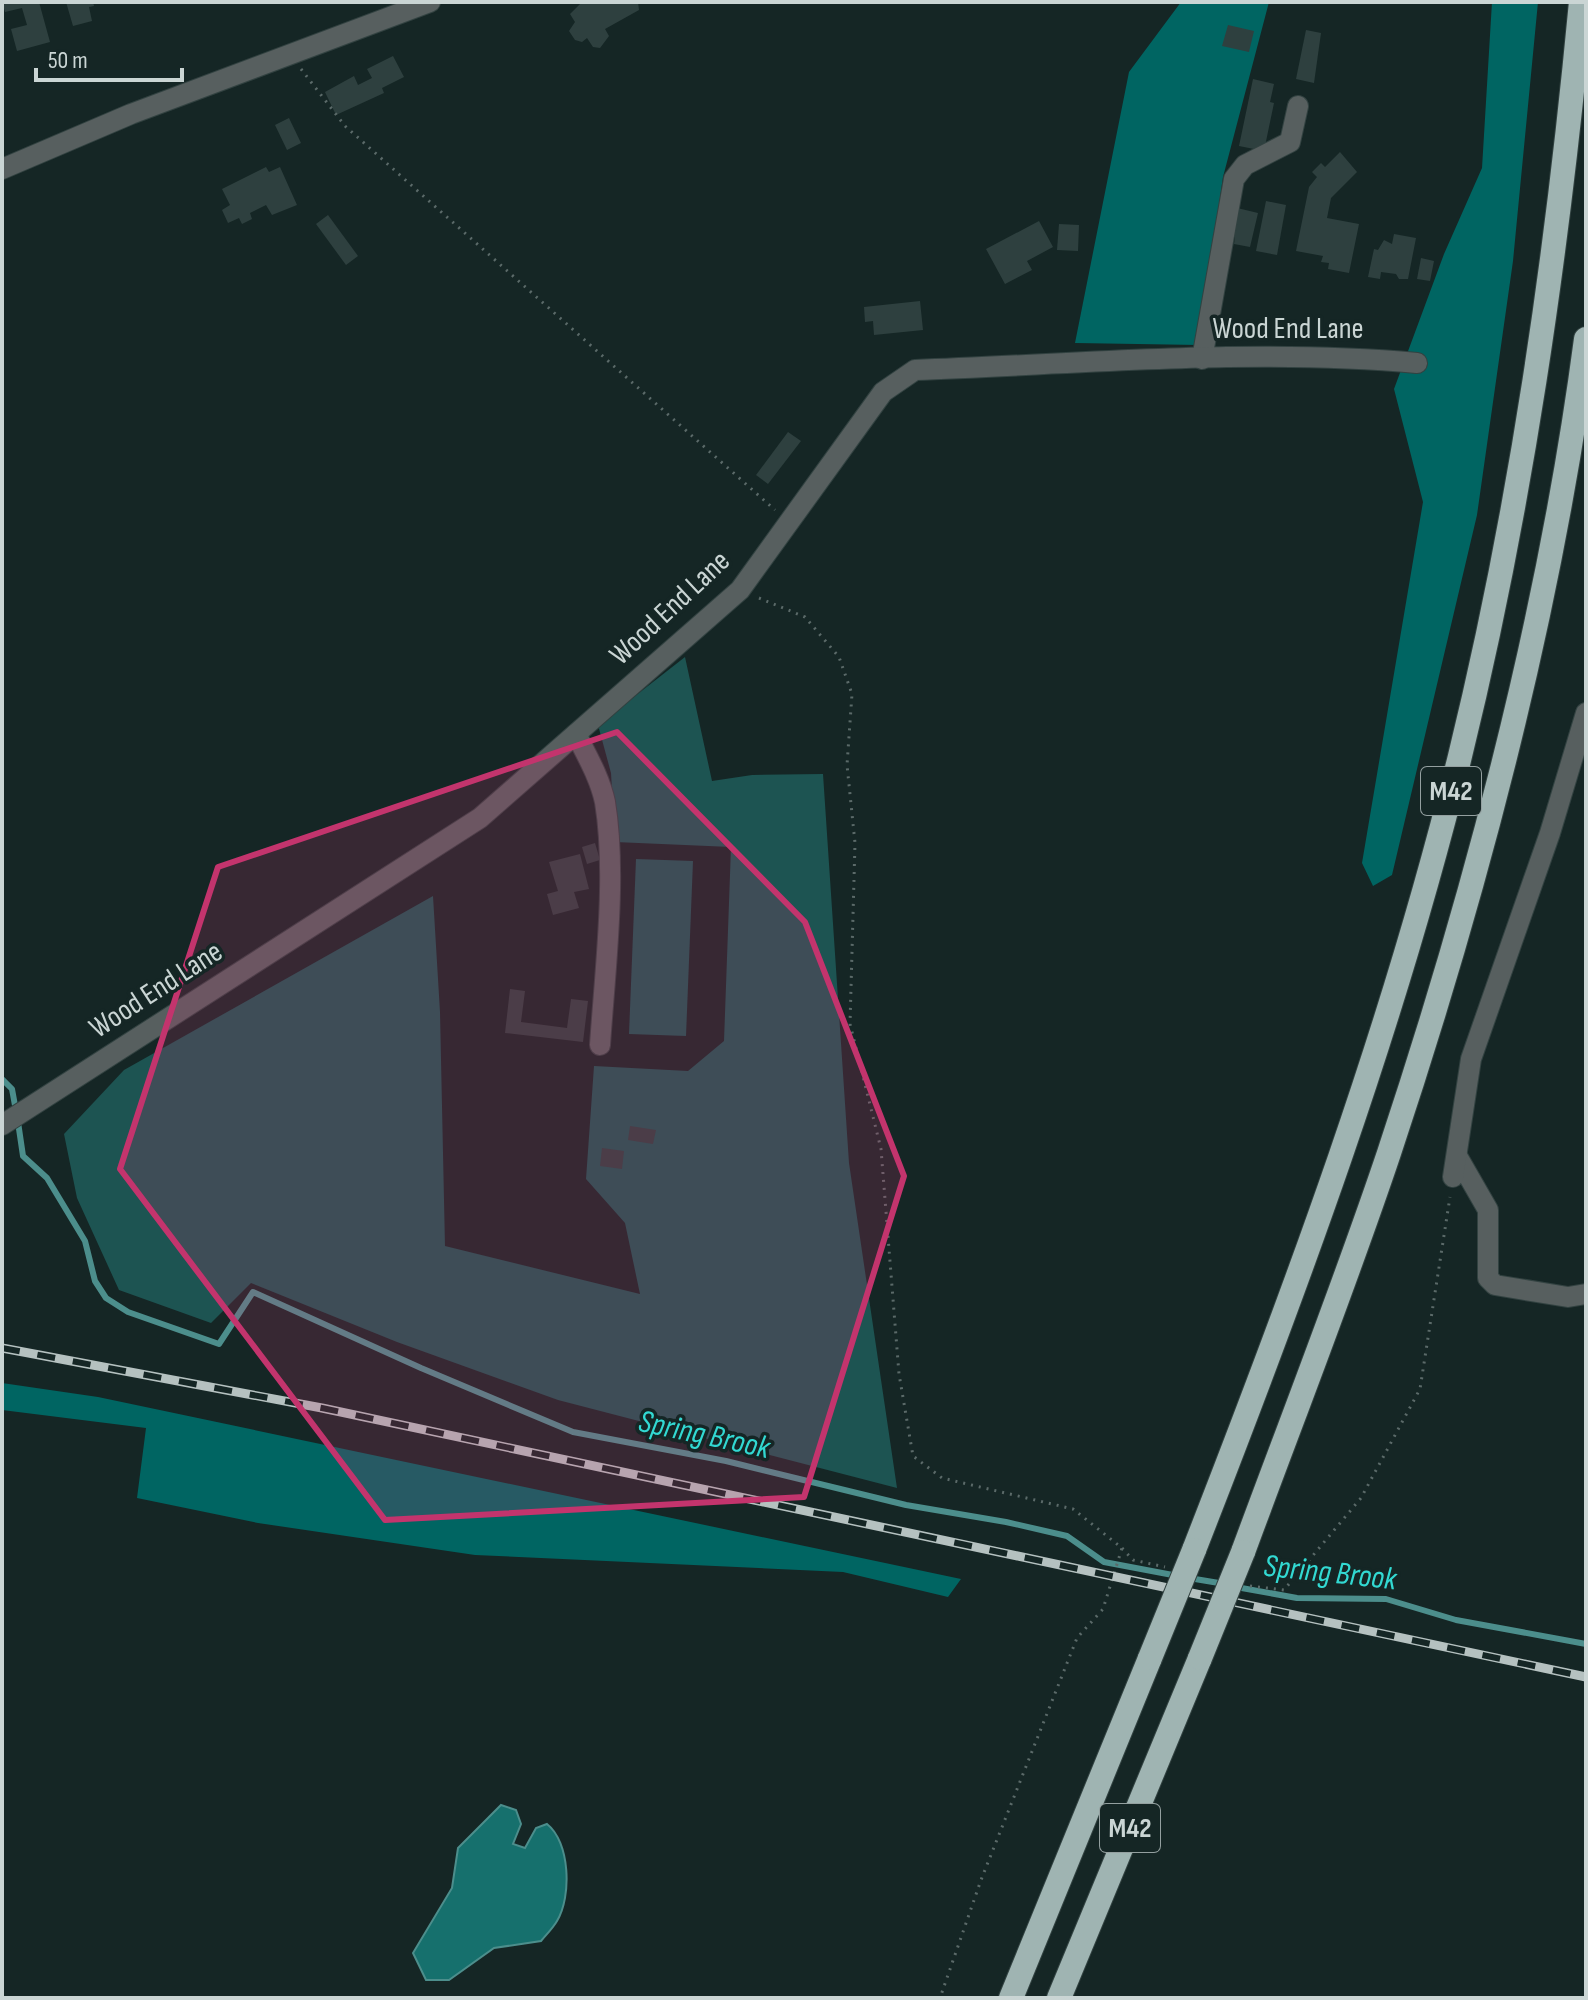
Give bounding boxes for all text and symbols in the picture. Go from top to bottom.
scale bar [36,32,182,82]
text: 50 m [48,46,88,75]
street label: Wood End Lane [1212,311,1364,347]
street label: Wood End Lane [602,543,738,673]
road number: M42 [1421,767,1481,815]
street label: Wood End Lane [83,934,229,1046]
water label: Spring Brook [635,1402,774,1468]
water label: Spring Brook [1262,1547,1399,1599]
road number: M42 [1100,1804,1160,1852]

